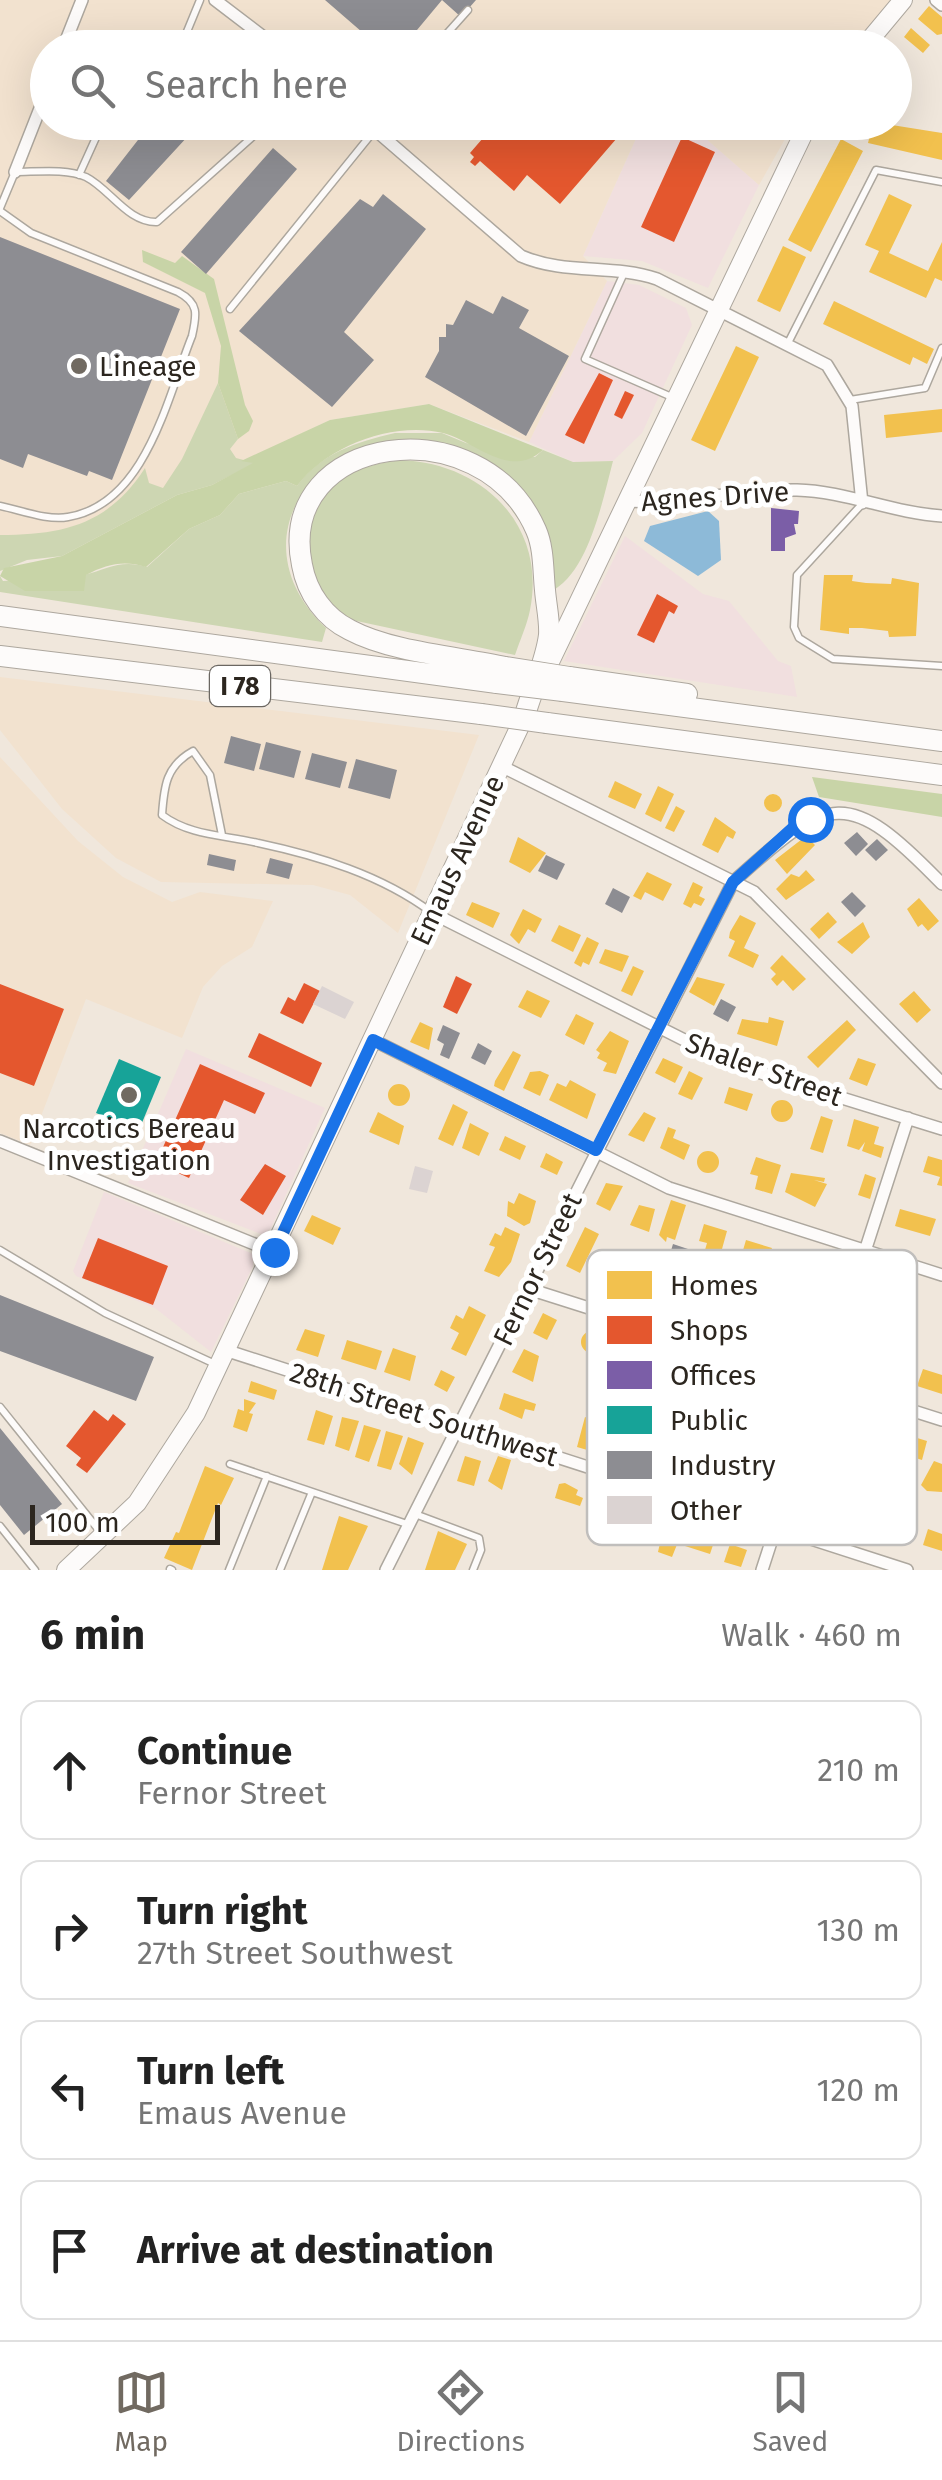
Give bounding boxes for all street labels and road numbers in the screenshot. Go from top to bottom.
street label: Agnes Drive [640,475,790,518]
road number: I 78 [210,666,270,706]
street label: Emaus Avenue [404,770,511,950]
street label: Shaler Street [681,1026,847,1113]
street label: Fernor Street [486,1187,589,1351]
street label: 28th Street Southwest [286,1356,563,1474]

